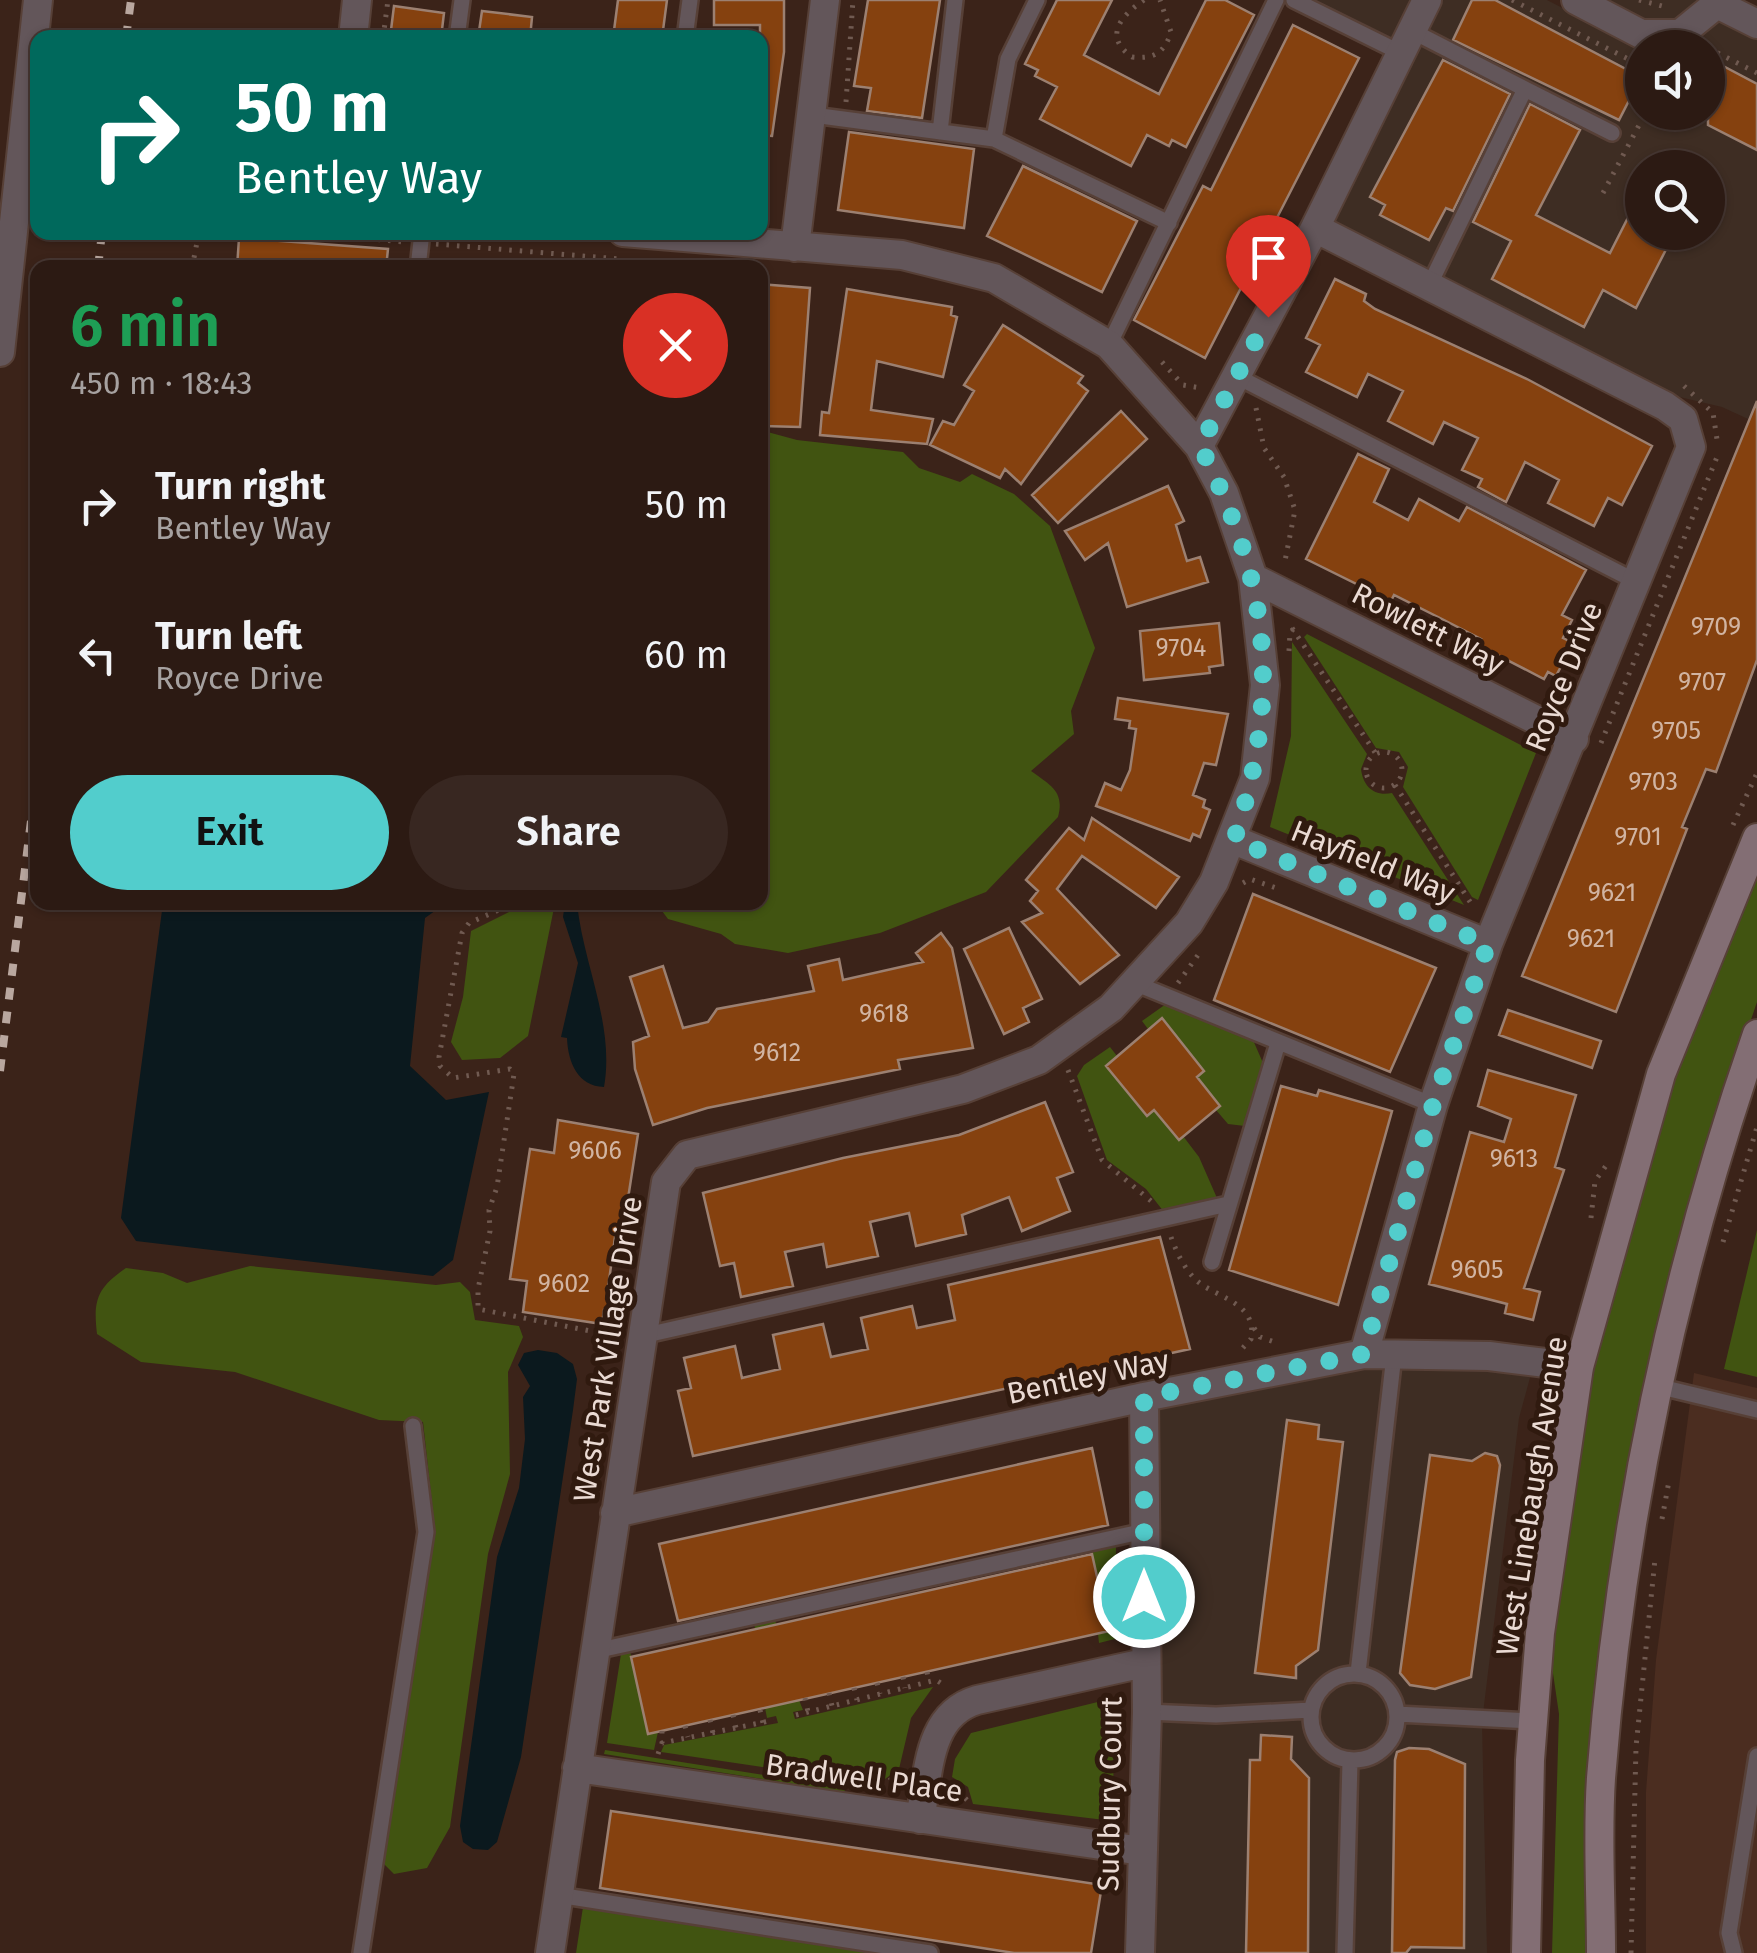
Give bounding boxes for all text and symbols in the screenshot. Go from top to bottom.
map controls [1625,30,1725,250]
button: sound [1625,30,1725,130]
text: 50 m [235,66,389,150]
icon: right [70,70,200,200]
button: search [1625,150,1725,250]
text: Bentley Way [235,151,482,205]
pin [1226,215,1311,318]
icon: arrive [1241,230,1296,285]
text: 6 min [70,290,221,362]
button: close [623,293,728,398]
text: 450 m · 18:43 [70,364,253,402]
text: Turn right [155,463,325,509]
icon: right [70,478,125,533]
text: 50 m [645,482,728,528]
text: Bentley Way [155,509,331,547]
street label: Rowlett Way [1346,575,1510,683]
street label: Royce Drive [1518,597,1610,757]
house number: 9709 [1691,612,1741,642]
text: Turn left [155,613,302,659]
icon: left [70,628,125,683]
text: 60 m [644,632,728,678]
house number: 9704 [1156,633,1206,663]
text: Royce Drive [155,659,324,697]
house number: 9707 [1678,667,1726,697]
house number: 9705 [1651,716,1701,746]
house number: 9703 [1628,767,1678,797]
button: Exit [70,775,389,890]
button: Share [409,775,728,890]
street label: Hayfield Way [1286,813,1460,911]
house number: 9701 [1614,822,1662,852]
house number: 9621 [1588,878,1636,908]
house number: 9621 [1567,924,1615,954]
house number: 9618 [859,999,909,1029]
house number: 9612 [753,1038,801,1068]
house number: 9606 [568,1136,622,1166]
house number: 9613 [1490,1144,1538,1174]
street label: West Park Village Drive [566,1194,650,1504]
house number: 9605 [1451,1255,1503,1285]
house number: 9602 [538,1269,590,1299]
street label: West Linebaugh Avenue [1489,1334,1575,1658]
street label: Bentley Way [1004,1342,1173,1412]
position arrow [1092,1545,1196,1649]
street label: Sudbury Court [1090,1696,1130,1892]
street label: Bradwell Place [763,1746,965,1810]

